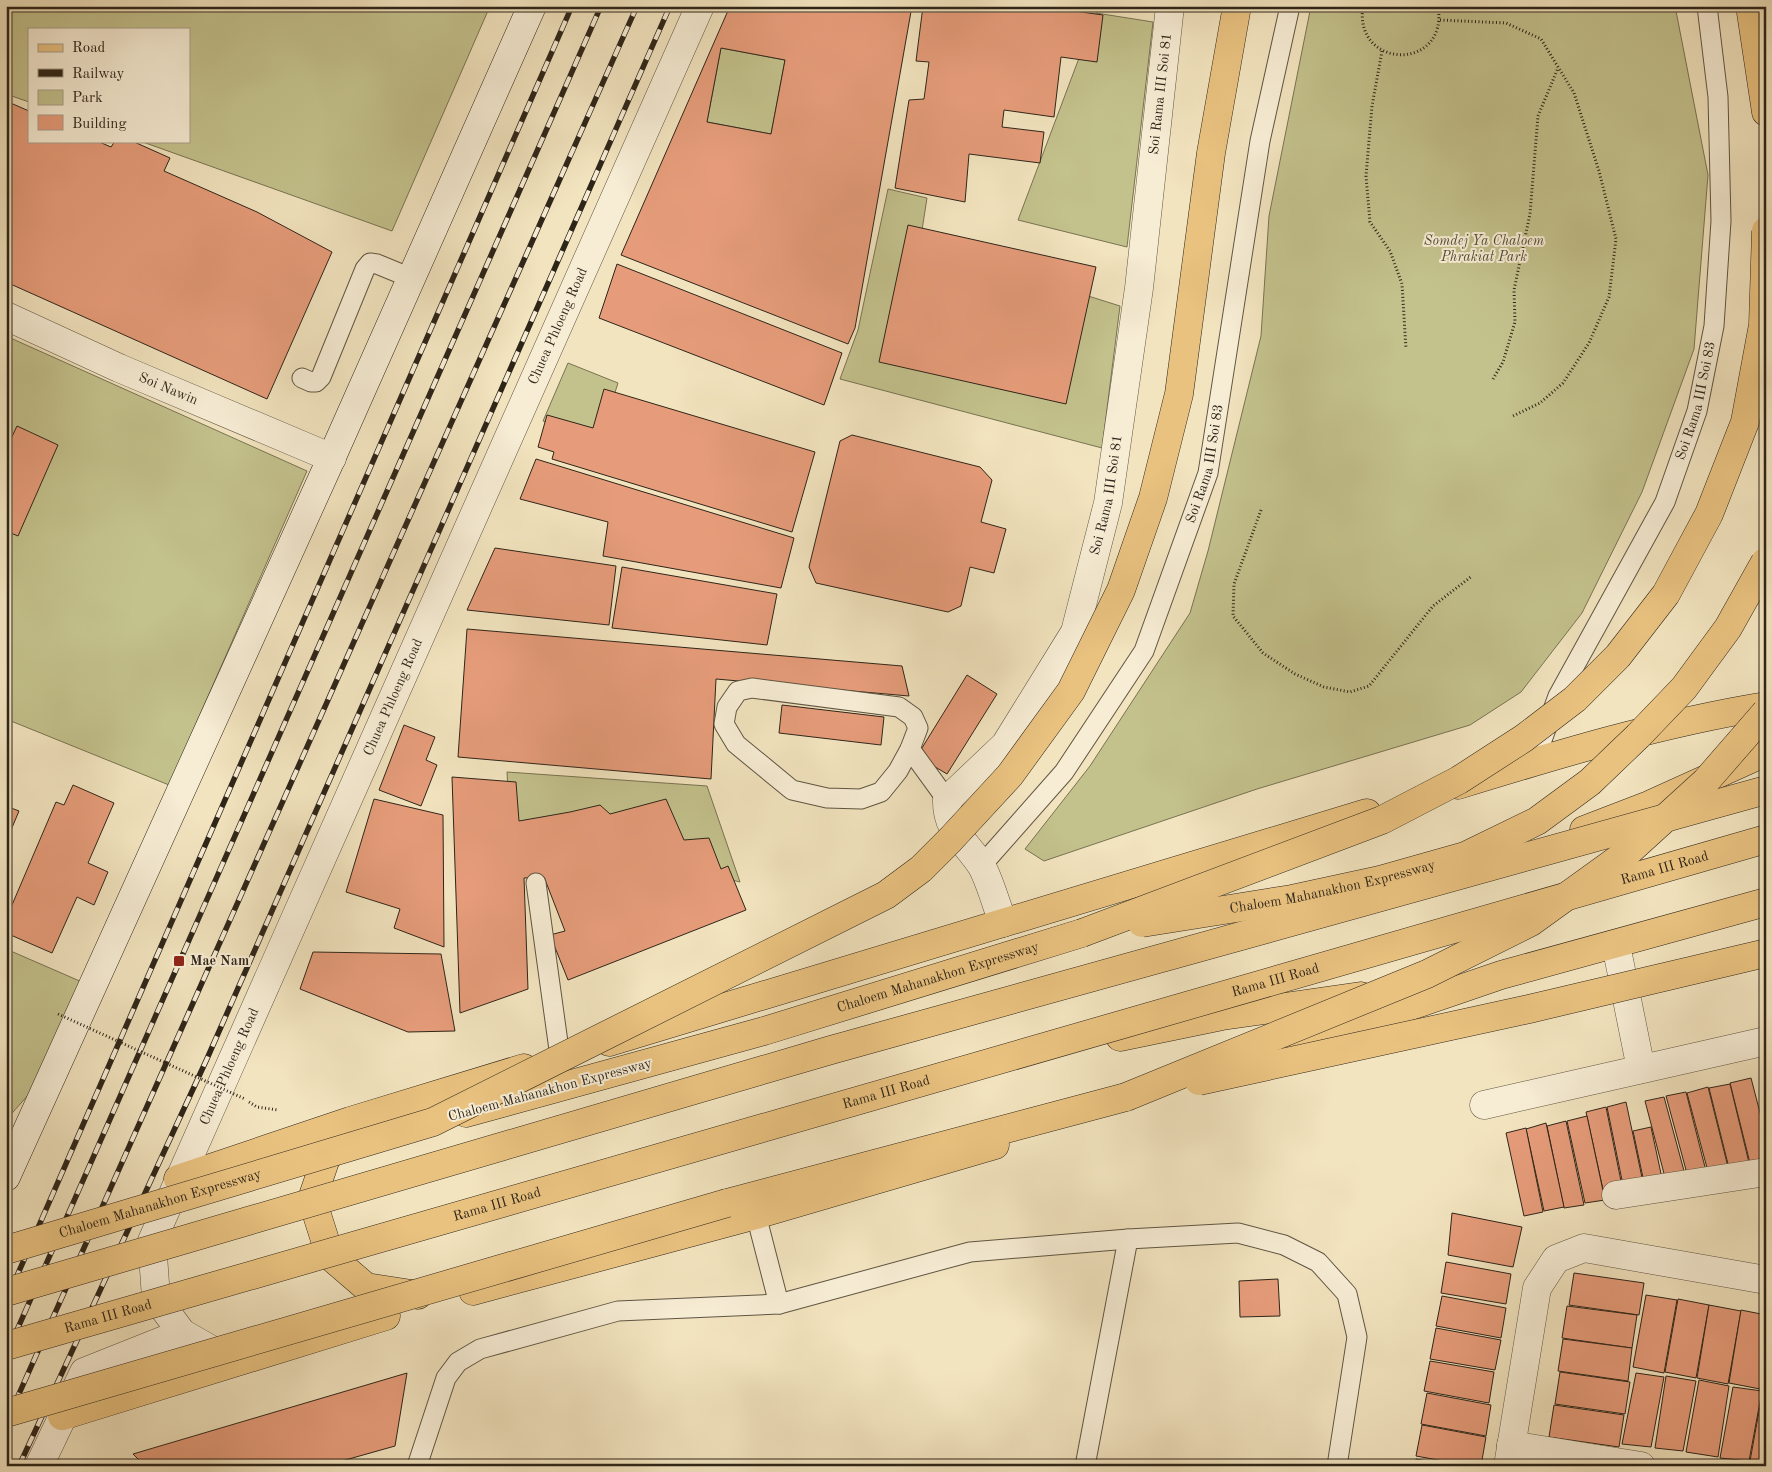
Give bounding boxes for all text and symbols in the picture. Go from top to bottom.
legend [28,28,190,142]
street label: Soi Rama III Soi 81 [1147,32,1174,155]
text: Road [72,41,106,56]
text: Railway [72,67,125,82]
text: Park [72,91,103,106]
text: Building [72,117,127,132]
park label: Somdej Ya Chaloem Phrakiat Park [1424,234,1544,264]
street label: Chuea Phloeng Road [526,266,590,387]
street label: Soi Rama III Soi 83 [1673,340,1718,462]
street label: Soi Nawin [137,370,200,408]
street label: Soi Rama III Soi 83 [1184,403,1226,525]
street label: Soi Rama III Soi 81 [1088,434,1125,557]
street label: Chuea Phloeng Road [361,637,425,758]
street label: Rama III Road [1619,849,1710,887]
street label: Chaloem Mahanakhon Expressway [1229,858,1438,916]
street label: Chaloem Mahanakhon Expressway [835,940,1041,1015]
marker: Mae Nam [172,954,186,968]
place label: Mae Nam [190,954,249,968]
street label: Rama III Road [1230,961,1321,1000]
street label: Chuea Phloeng Road [197,1006,261,1127]
street label: Chaloem Mahanakhon Expressway [447,1056,654,1124]
street label: Rama III Road [841,1073,932,1112]
street label: Chaloem Mahanakhon Expressway [57,1167,264,1241]
street label: Rama III Road [452,1185,543,1224]
street label: Rama III Road [62,1297,153,1336]

